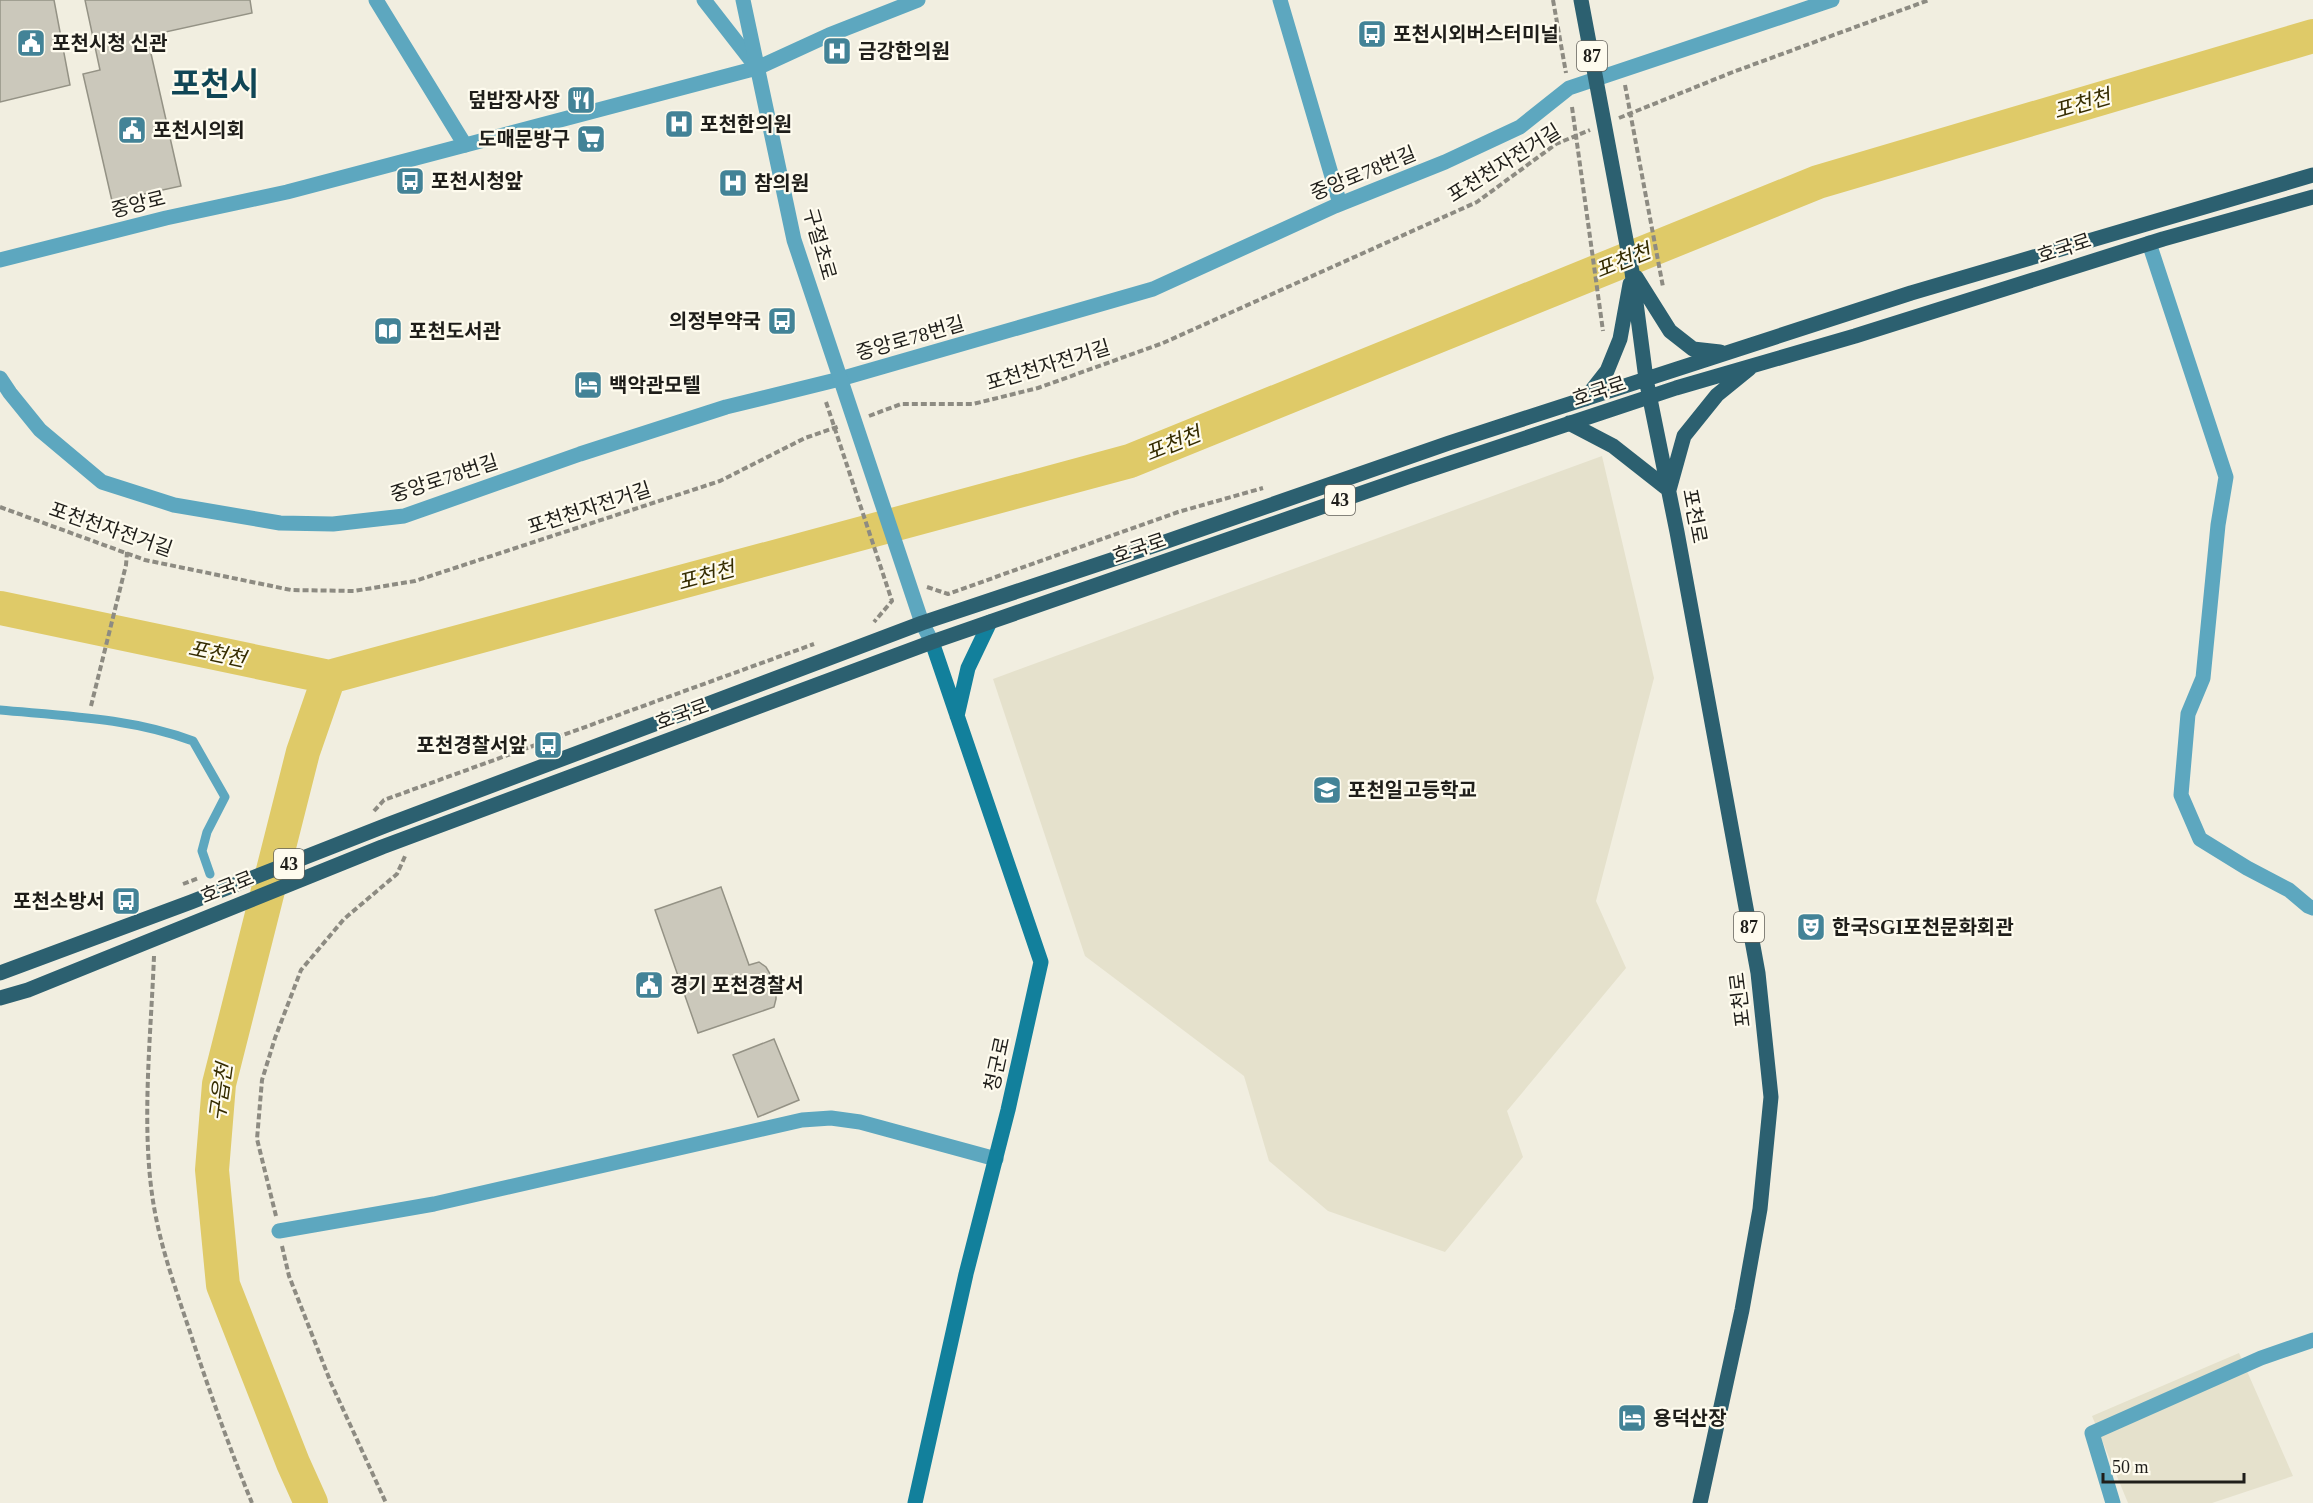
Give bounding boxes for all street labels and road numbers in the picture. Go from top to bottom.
road number: 87 [1577,41,1607,71]
street label: 포천천자전거길 [1444,120,1564,206]
street label: 중앙로78번길 [1307,142,1419,204]
street label: 중앙로 [109,187,167,221]
street label: 구절초로 [799,206,841,282]
street label: 호국로 [2034,229,2094,267]
street label: 중앙로78번길 [853,312,967,364]
street label: 포천천자전거길 [983,336,1113,394]
street label: 호국로 [1569,372,1629,410]
street label: 중앙로78번길 [387,450,501,506]
street label: 포천천자전거길 [524,478,654,538]
road number: 43 [1325,485,1355,515]
street label: 포천로 [1679,487,1711,545]
street label: 포천천자전거길 [47,498,175,560]
street label: 호국로 [1109,529,1169,567]
street label: 호국로 [652,694,712,734]
road number: 43 [274,849,304,879]
street label: 호국로 [197,866,257,908]
road number: 87 [1734,912,1764,942]
street label: 포천로 [1726,971,1754,1029]
street label: 청군로 [981,1035,1013,1093]

